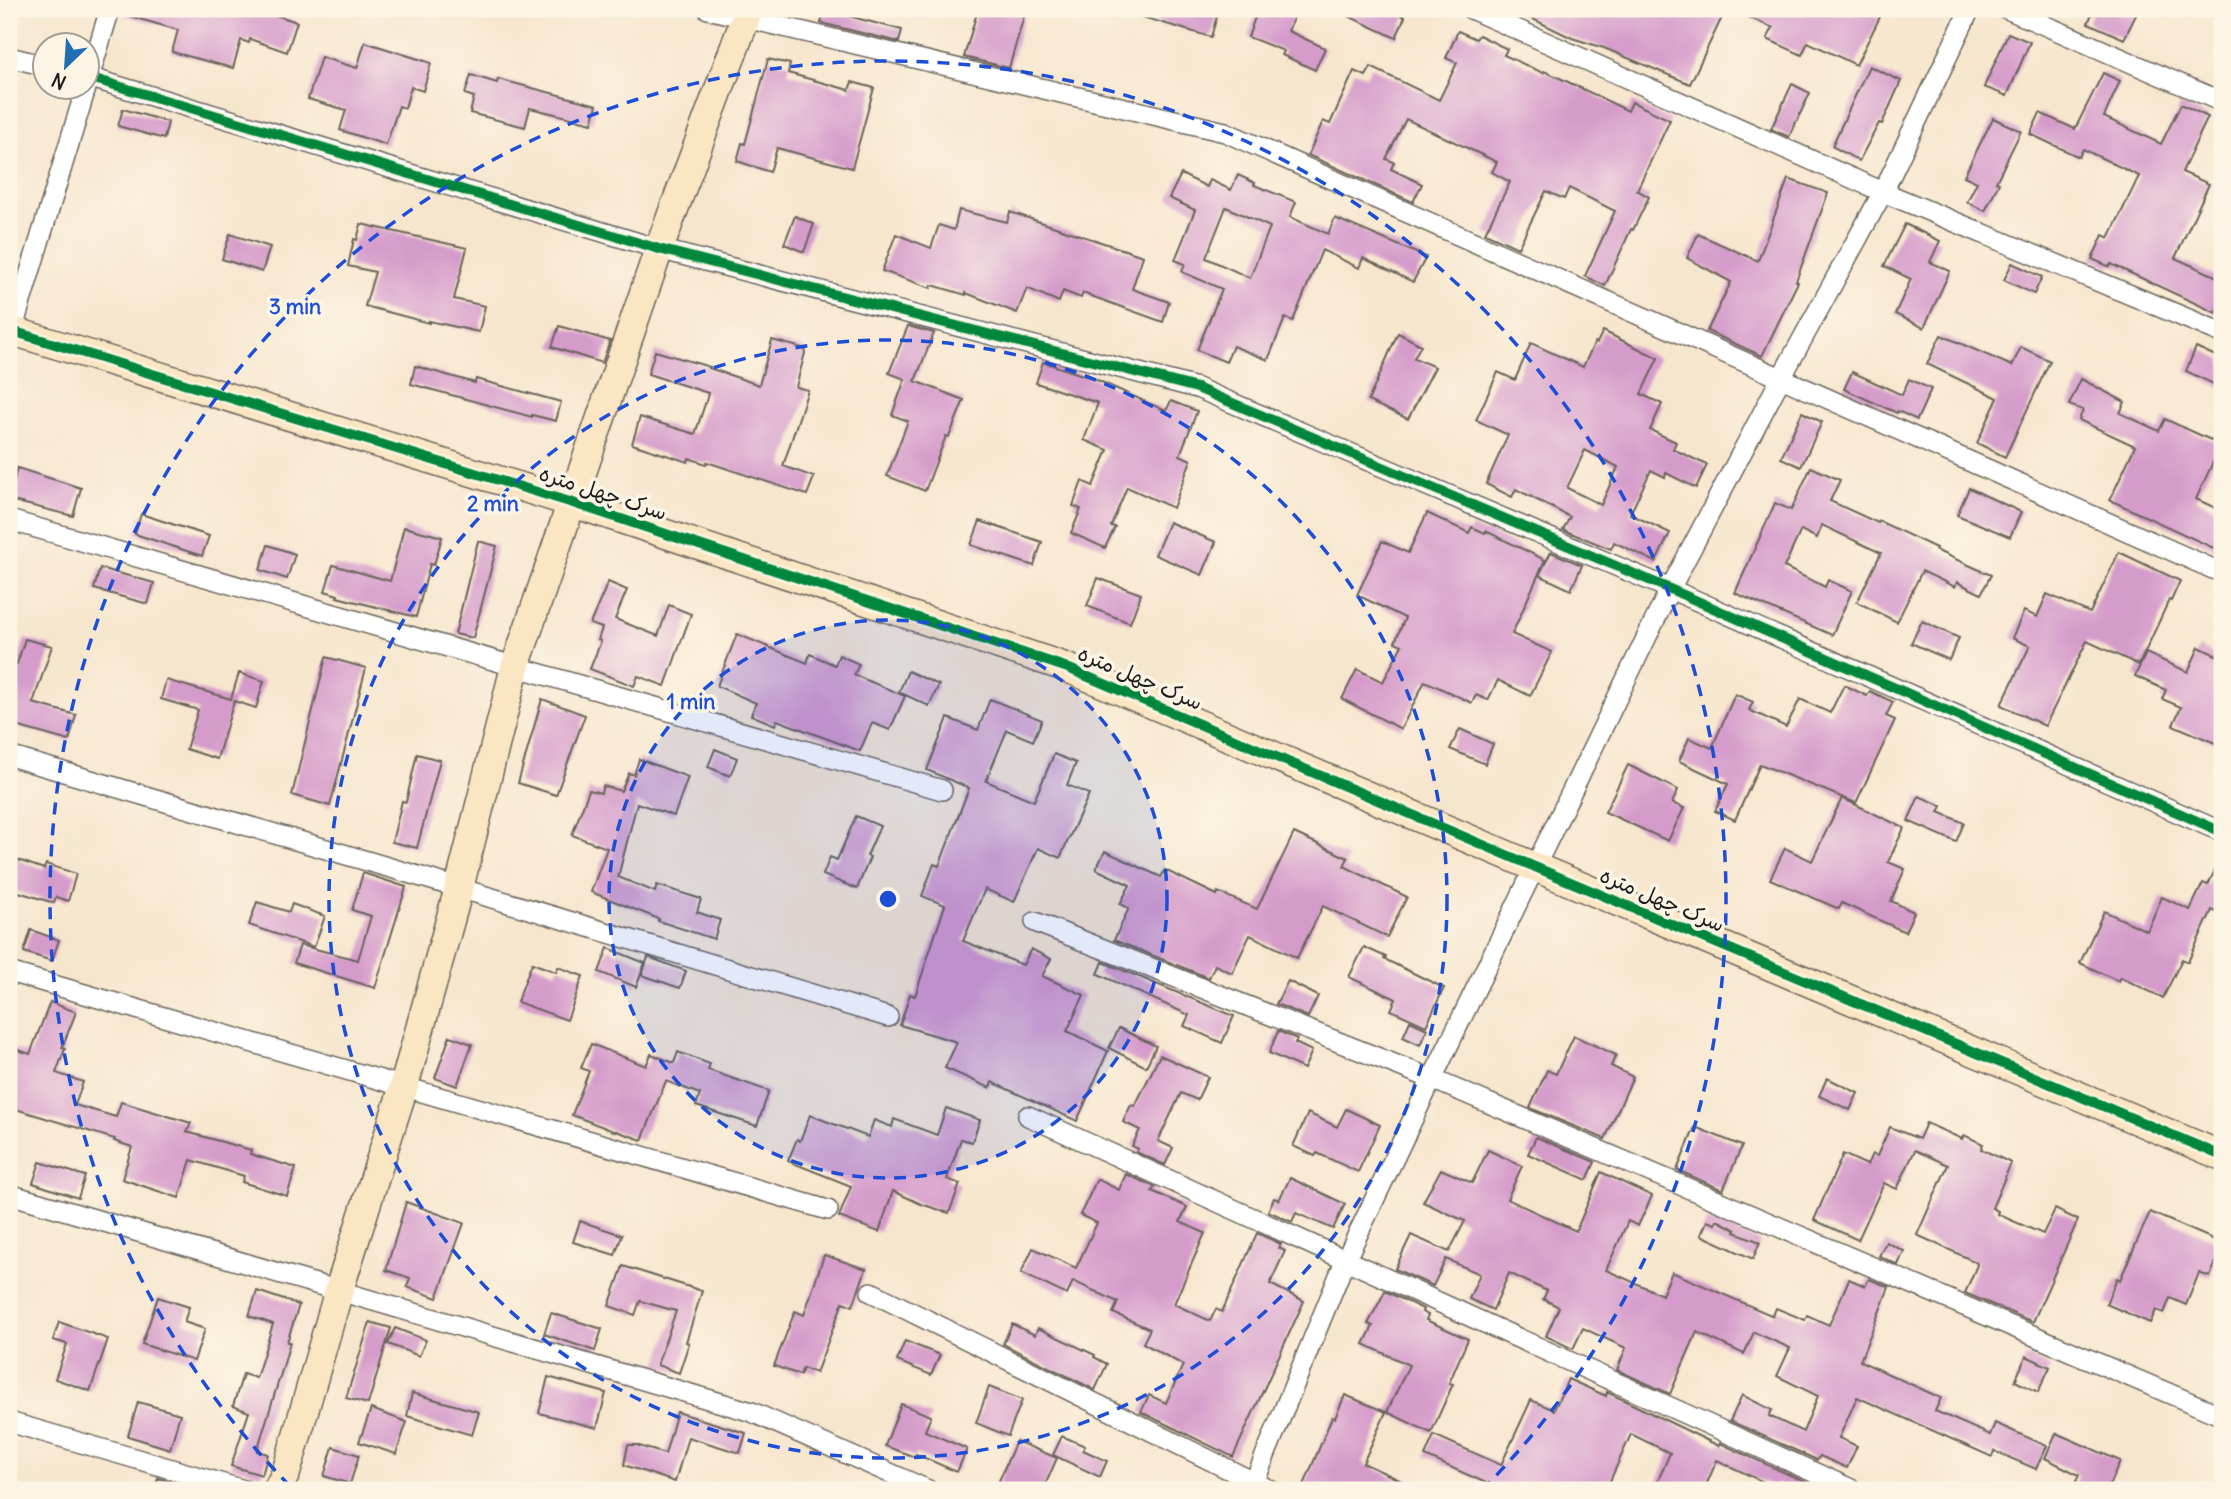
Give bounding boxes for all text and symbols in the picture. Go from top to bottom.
north arrow [32,32,102,102]
text: N [48,68,70,95]
text: 3 min [269,293,321,320]
street label: سرک چهل متره [536,459,670,526]
text: 2 min [467,490,519,517]
street label: سرک چهل متره [1074,639,1207,716]
text: 1 min [667,688,715,715]
street label: سرک چهل متره [1596,861,1729,938]
centre of rings [876,887,900,911]

